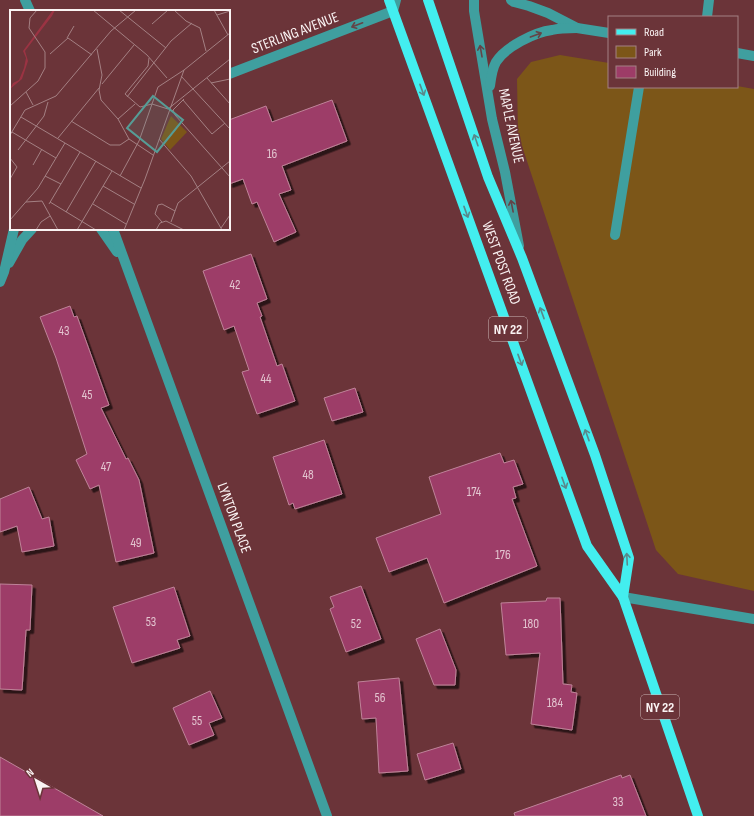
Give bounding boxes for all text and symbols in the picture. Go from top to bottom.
street label: STERLING AVENUE [249,8,341,58]
inset map [10,10,230,230]
legend [608,16,738,88]
one-way arrow [351,22,363,30]
text: Road [644,25,664,40]
one-way arrow [529,31,542,38]
one-way arrow [477,45,485,58]
text: Park [644,45,662,60]
text: Building [644,65,676,80]
one-way arrow [419,83,427,95]
street label: MAPLE AVENUE [494,87,528,165]
one-way arrow [471,134,479,146]
house number: 16 [267,146,277,162]
one-way arrow [507,199,515,212]
one-way arrow [463,205,471,217]
street label: WEST POST ROAD [477,219,525,307]
house number: 42 [230,277,240,293]
one-way arrow [538,308,546,320]
road number: NY 22 [489,317,527,341]
house number: 43 [59,323,69,339]
one-way arrow [516,354,524,366]
house number: 44 [261,371,272,387]
house number: 45 [82,387,92,403]
one-way arrow [583,430,591,442]
house number: 47 [101,459,112,475]
house number: 48 [302,467,314,483]
one-way arrow [560,476,568,488]
street label: LYNTON PLACE [212,480,256,556]
house number: 174 [467,484,482,500]
house number: 49 [130,535,142,551]
house number: 176 [495,547,511,563]
one-way arrow [624,552,631,565]
house number: 53 [146,614,156,630]
house number: 52 [351,616,361,632]
house number: 180 [523,616,539,632]
house number: 56 [375,690,386,706]
house number: 184 [547,695,564,711]
road number: NY 22 [641,695,679,719]
house number: 55 [192,713,202,729]
north arrow [16,760,56,800]
text: N [24,766,36,780]
house number: 33 [613,794,623,810]

